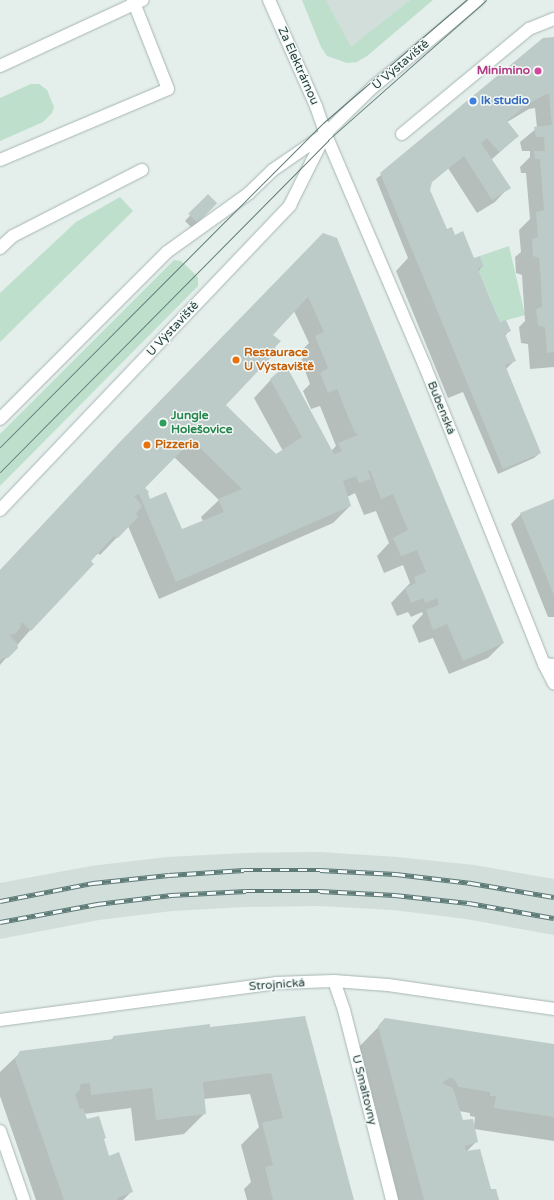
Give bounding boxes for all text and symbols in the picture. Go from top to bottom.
street label: Za Elektrárnou [274,25,322,107]
street label: U Výstaviště [370,37,432,93]
place label: Minimino [477,64,530,78]
marker: Minimino [533,66,543,76]
place label: lk studio [481,94,529,108]
marker: lk studio [468,96,478,106]
street label: U Výstaviště [144,298,202,360]
place label: Restaurace U Výstaviště [244,346,314,374]
marker: Restaurace U Výstaviště [231,355,241,365]
street label: Bubenská [424,379,458,437]
place label: Jungle Holešovice [171,409,232,437]
marker: Jungle Holešovice [158,418,168,428]
place label: Pizzeria [155,438,199,452]
marker: Pizzeria [142,440,152,450]
street label: Strojnická [248,976,306,994]
street label: U Smaltovny [348,1053,380,1127]

